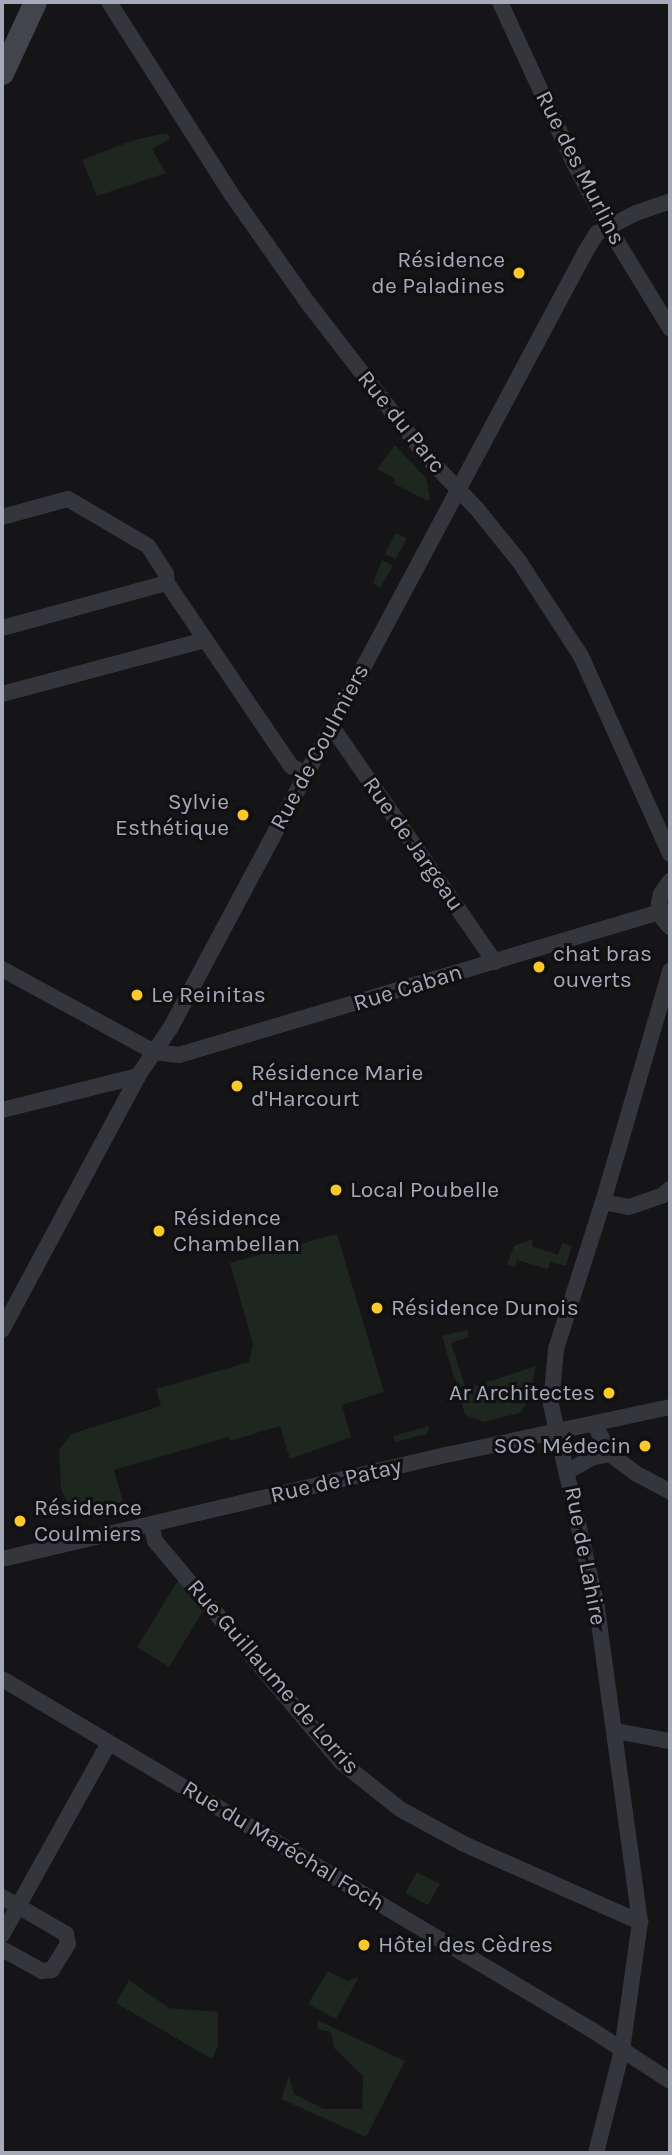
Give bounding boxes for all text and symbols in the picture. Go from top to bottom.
street label: Rue des Murlins [529,86,631,250]
place label: Résidence de Paladines [371,246,505,300]
marker: Résidence de Paladines [511,265,527,281]
street label: Rue du Parc [351,365,451,479]
street label: Rue de Coulmiers [265,659,375,835]
street label: Rue de Jargeau [357,772,469,916]
place label: Sylvie Esthétique [115,788,229,842]
marker: Sylvie Esthétique [235,807,251,823]
place label: chat bras ouverts [553,940,652,994]
street label: Rue Caban [350,958,466,1018]
marker: chat bras ouverts [531,959,547,975]
place label: Le Reinitas [151,981,266,1009]
marker: Le Reinitas [129,987,145,1003]
place label: Résidence Marie d'Harcourt [251,1059,423,1113]
marker: Résidence Marie d'Harcourt [229,1078,245,1094]
place label: Local Poubelle [350,1176,499,1204]
marker: Local Poubelle [328,1182,344,1198]
place label: Résidence Chambellan [173,1204,300,1258]
marker: Résidence Chambellan [151,1223,167,1239]
place label: Résidence Dunois [391,1294,579,1322]
marker: Résidence Dunois [369,1300,385,1316]
place label: Ar Architectes [449,1379,595,1407]
marker: Ar Architectes [601,1385,617,1401]
place label: SOS Médecin [494,1432,631,1460]
marker: SOS Médecin [637,1438,653,1454]
street label: Rue de Patay [268,1453,404,1509]
street label: Rue de Lahire [558,1484,612,1628]
place label: Résidence Coulmiers [34,1494,142,1548]
marker: Résidence Coulmiers [12,1513,28,1529]
street label: Rue Guillaume de Lorris [181,1574,365,1780]
street label: Rue du Maréchal Foch [177,1775,389,1917]
place label: Hôtel des Cèdres [378,1931,553,1959]
marker: Hôtel des Cèdres [356,1937,372,1953]

